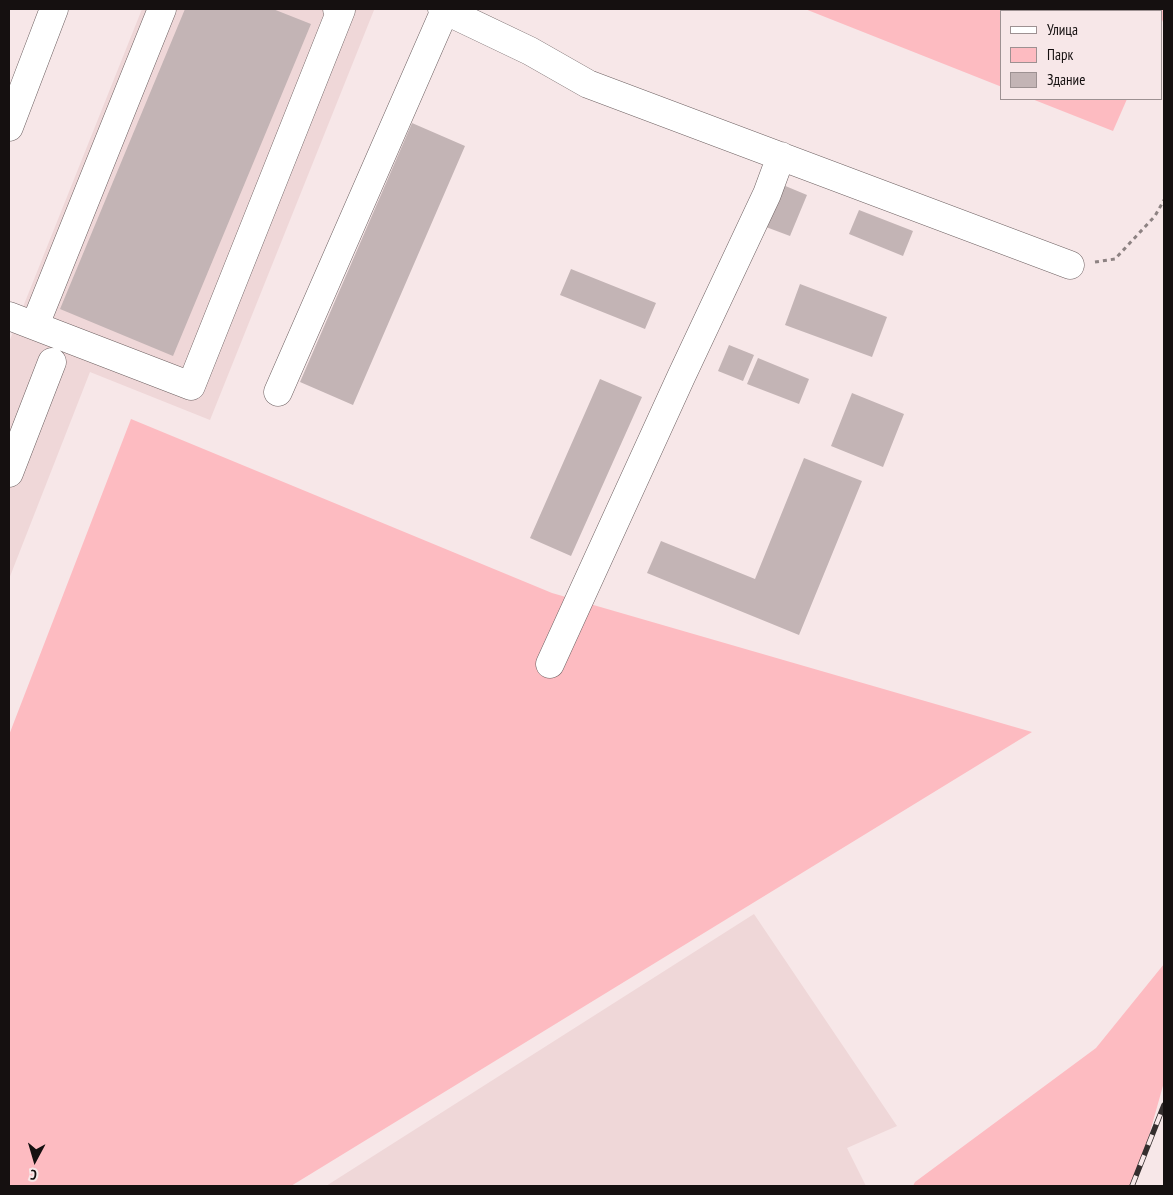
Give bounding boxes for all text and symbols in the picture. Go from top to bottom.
legend [1000,10,1163,100]
text: Улица [1047,20,1078,39]
text: Парк [1047,45,1073,64]
text: Здание [1047,70,1085,89]
north arrow [10,1135,60,1185]
text: С [29,1166,38,1184]

